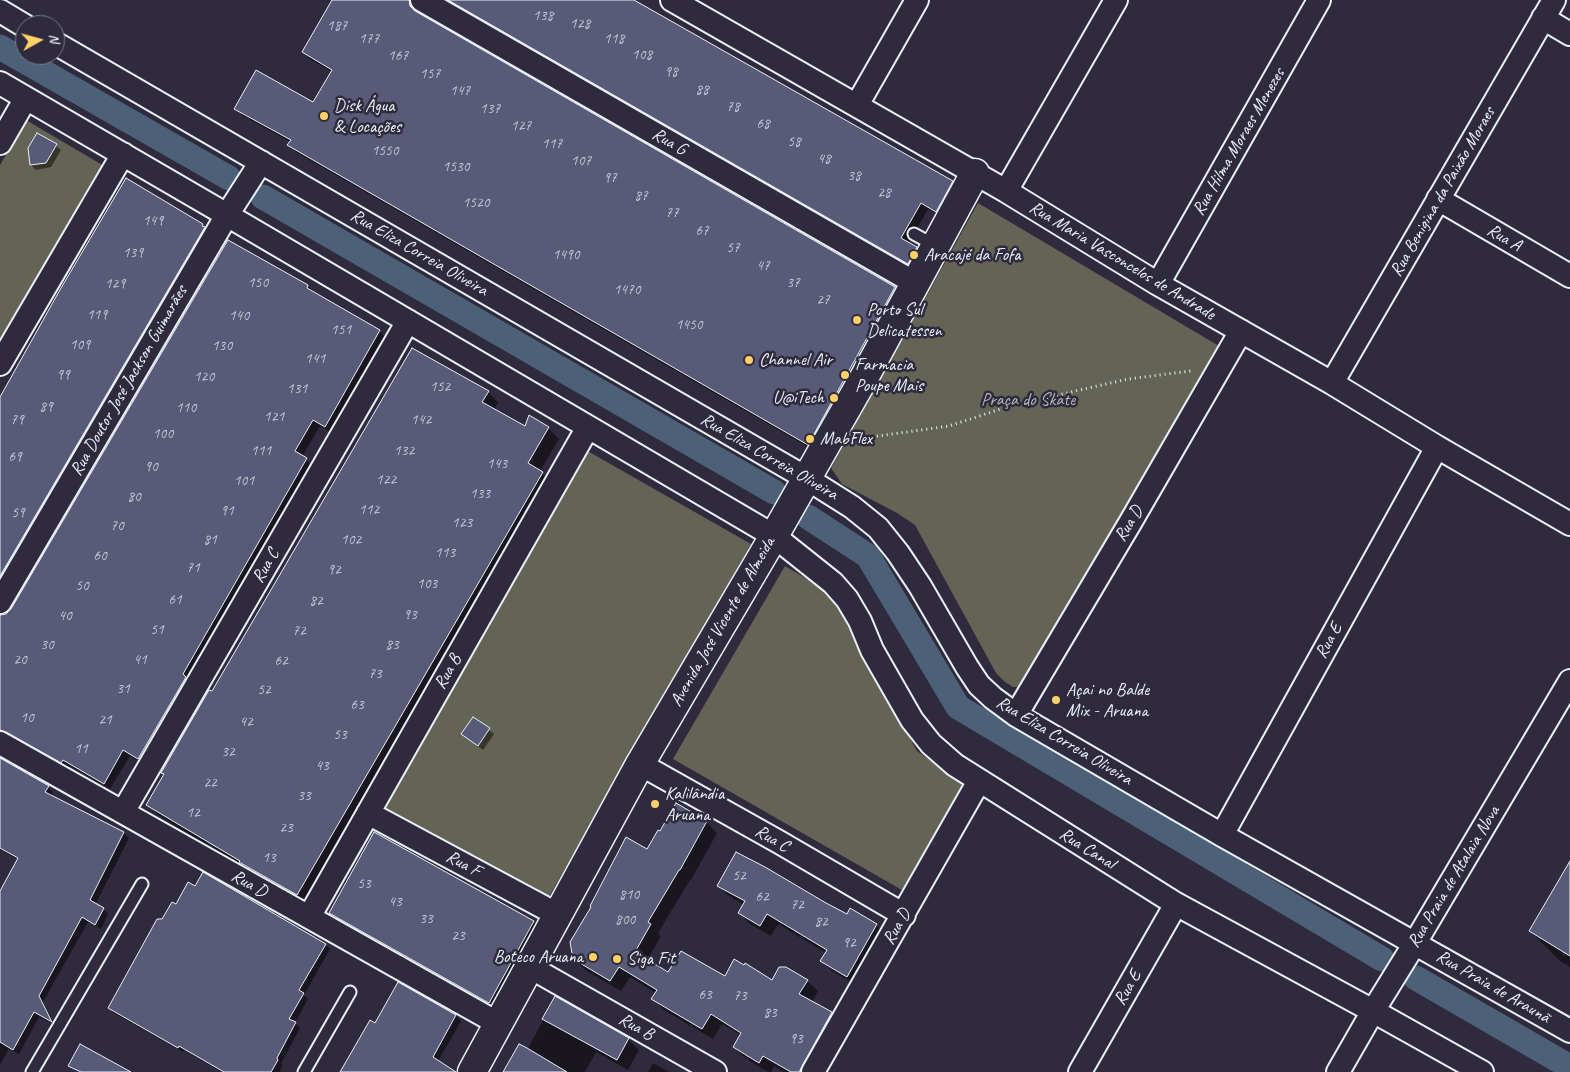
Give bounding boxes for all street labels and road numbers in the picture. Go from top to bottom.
street label: Rua Hilma Moraes Menezes [1188,65,1290,219]
street label: Rua Benigina da Paixão Moraes [1386,103,1500,281]
street label: Rua G [648,124,690,160]
street label: Rua Maria Vasconcelos de Andrade [1025,197,1219,325]
street label: Rua Eliza Correia Oliveira [346,205,492,301]
street label: Rua A [1483,220,1525,256]
street label: Rua Doutor José Jackson Guimarães [66,282,192,480]
street label: Rua Eliza Correia Oliveira [696,409,842,505]
street label: Rua D [1110,502,1148,546]
street label: Avenida José Vicente de Almeida [666,534,780,710]
street label: Rua C [248,545,284,587]
street label: Rua E [1311,620,1347,662]
street label: Rua B [429,651,467,693]
street label: Rua Eliza Correia Oliveira [992,692,1136,790]
street label: Rua Praia de Atalaia Nova [1403,802,1505,952]
street label: Rua C [751,821,793,857]
street label: Rua Canal [1055,823,1119,875]
street label: Rua F [442,846,484,882]
street label: Rua D [227,865,271,903]
street label: Rua D [878,905,916,949]
street label: Rua Praia de Araunã [1432,946,1554,1028]
street label: Rua E [1109,967,1147,1009]
street label: Rua B [615,1008,657,1046]

